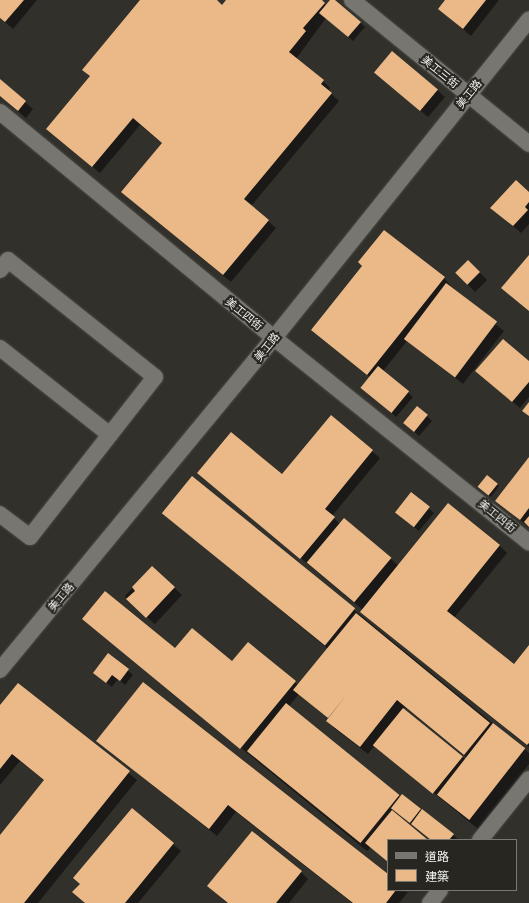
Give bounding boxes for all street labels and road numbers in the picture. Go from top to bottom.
street label: 美工三街 [419,53,461,91]
street label: 美工路 [453,77,485,111]
street label: 美工四街 [223,295,265,333]
street label: 美工路 [251,330,283,364]
street label: 美工四街 [476,497,518,535]
street label: 美工路 [45,580,77,614]

